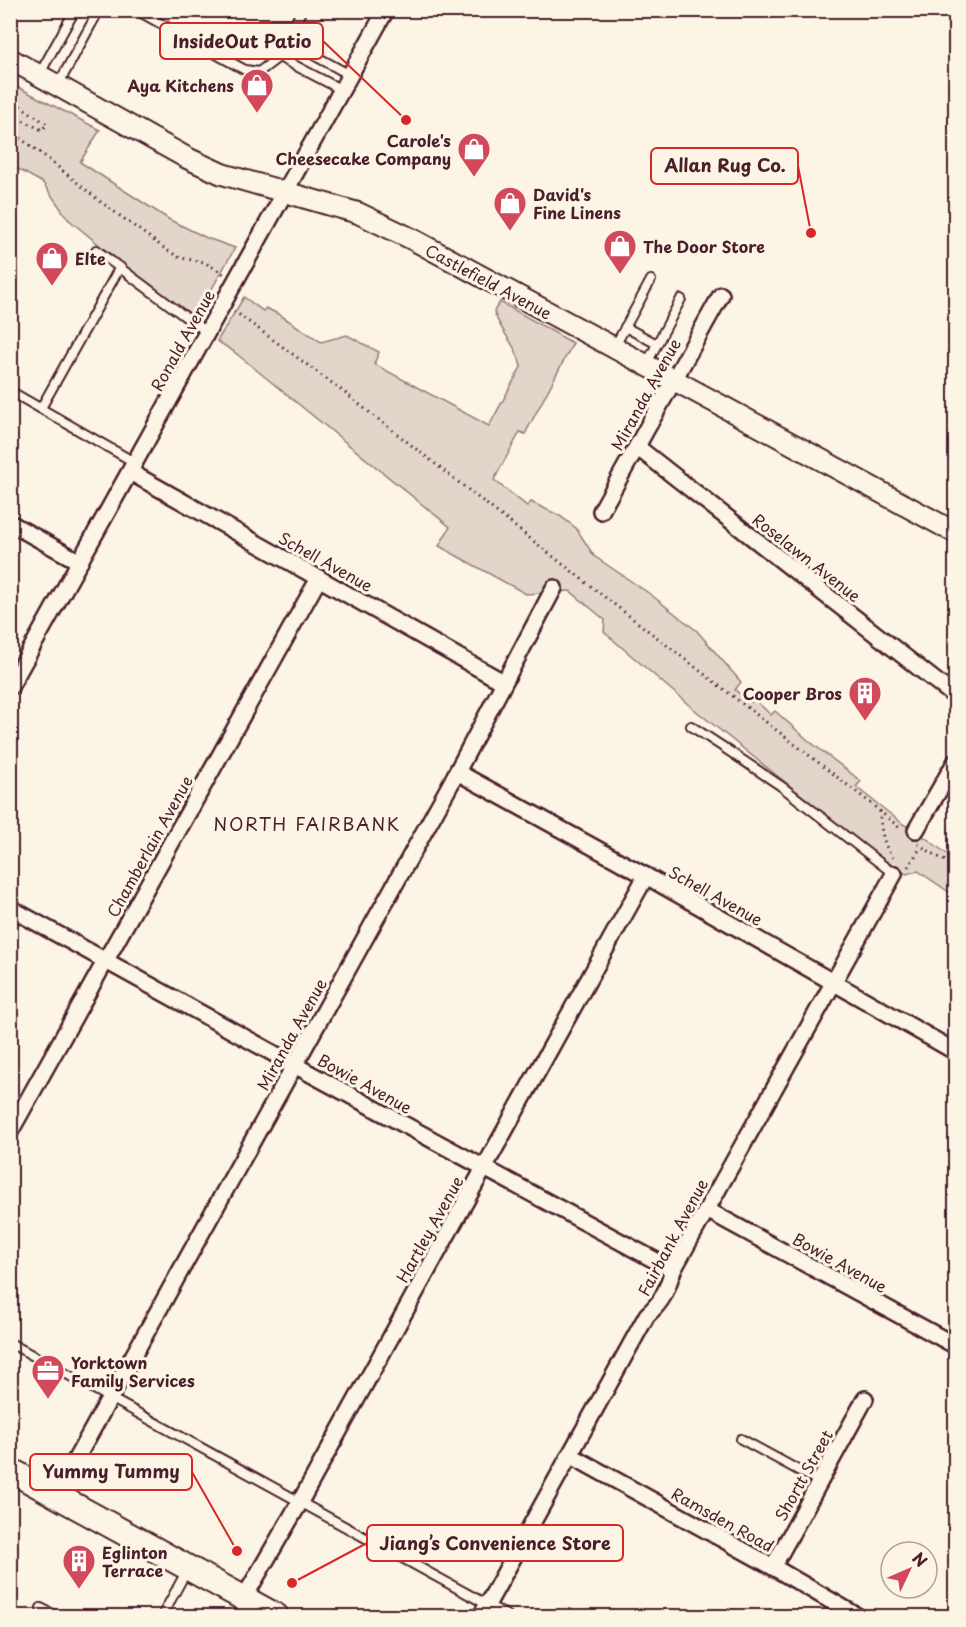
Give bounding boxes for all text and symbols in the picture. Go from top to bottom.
callout: InsideOut Patio [160,23,323,59]
text: InsideOut Patio [173,27,312,54]
shop icon: Aya Kitchens [239,67,275,114]
place label: Aya Kitchens [128,73,234,97]
place label: Carole's Cheesecake Company [276,128,451,170]
shop icon: Carole's Cheesecake Company [456,131,492,178]
callout: Allan Rug Co. [651,148,798,184]
text: Allan Rug Co. [663,151,786,178]
place label: David's Fine Linens [533,182,621,224]
shop icon: David's Fine Linens [492,185,528,232]
shop icon: The Door Store [602,228,638,275]
place label: The Door Store [643,234,765,258]
street label: Castlefield Avenue [422,238,557,325]
shop icon: Elte [34,240,70,287]
place label: Elte [75,246,106,270]
street label: Ronald Avenue [144,285,220,395]
street label: Miranda Avenue [604,333,686,454]
street label: Roselawn Avenue [748,507,866,607]
street label: Schell Avenue [275,525,378,597]
building icon: Cooper Bros [847,675,883,722]
place label: Cooper Bros [743,681,842,705]
street label: Chamberlain Avenue [100,771,198,921]
district label: NORTH FAIRBANK [213,810,401,837]
street label: Schell Avenue [665,859,768,931]
street label: Miranda Avenue [250,973,332,1094]
street label: Bowie Avenue [313,1047,417,1119]
street label: Hartley Avenue [390,1171,468,1287]
street label: Fairbank Avenue [631,1174,713,1300]
street label: Bowie Avenue [788,1226,892,1298]
place label: Yorktown Family Services [71,1350,195,1392]
office icon: Yorktown Family Services [30,1353,66,1400]
street label: Shortt Street [768,1425,838,1525]
callout: Yummy Tummy [30,1454,192,1490]
text: Yummy Tummy [42,1457,180,1484]
street label: Ramsden Road [667,1481,779,1557]
callout: Jiang’s Convenience Store [367,1525,623,1561]
text: Jiang’s Convenience Store [379,1529,611,1556]
place label: Eglinton Terrace [102,1540,168,1582]
north arrow [879,1540,939,1600]
building icon: Eglinton Terrace [61,1543,97,1590]
text: N [907,1546,934,1572]

